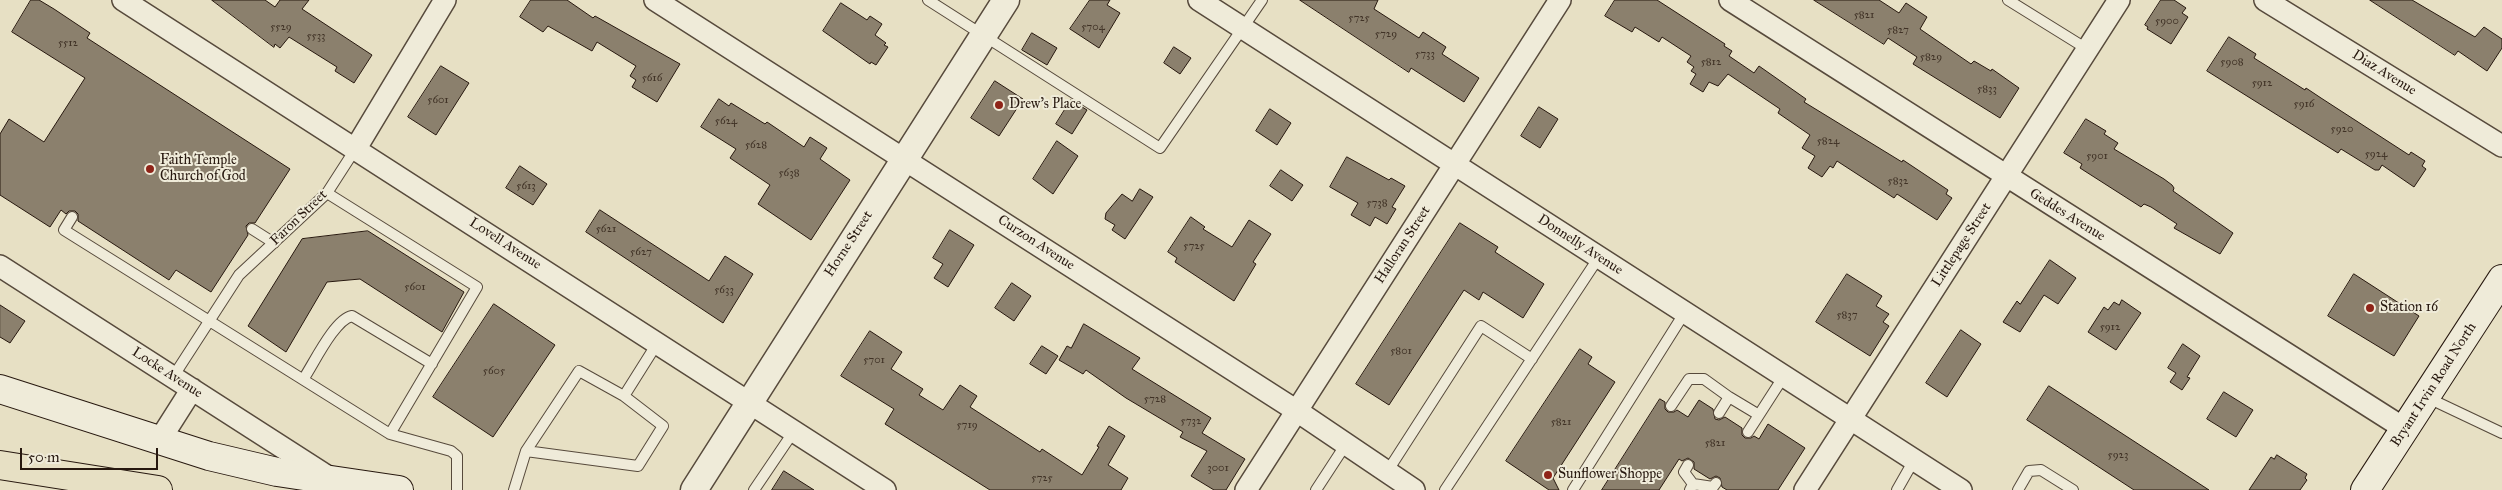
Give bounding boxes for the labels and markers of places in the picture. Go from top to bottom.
place label: Drew's Place [1009,97,1081,113]
marker: Drew's Place [993,99,1005,111]
place label: Faith Temple Church of God [160,153,246,186]
marker: Faith Temple Church of God [144,163,156,175]
place label: Station 16 [2380,300,2438,316]
marker: Station 16 [2364,302,2376,314]
place label: Sunflower Shoppe [1558,467,1662,483]
marker: Sunflower Shoppe [1542,469,1554,481]

